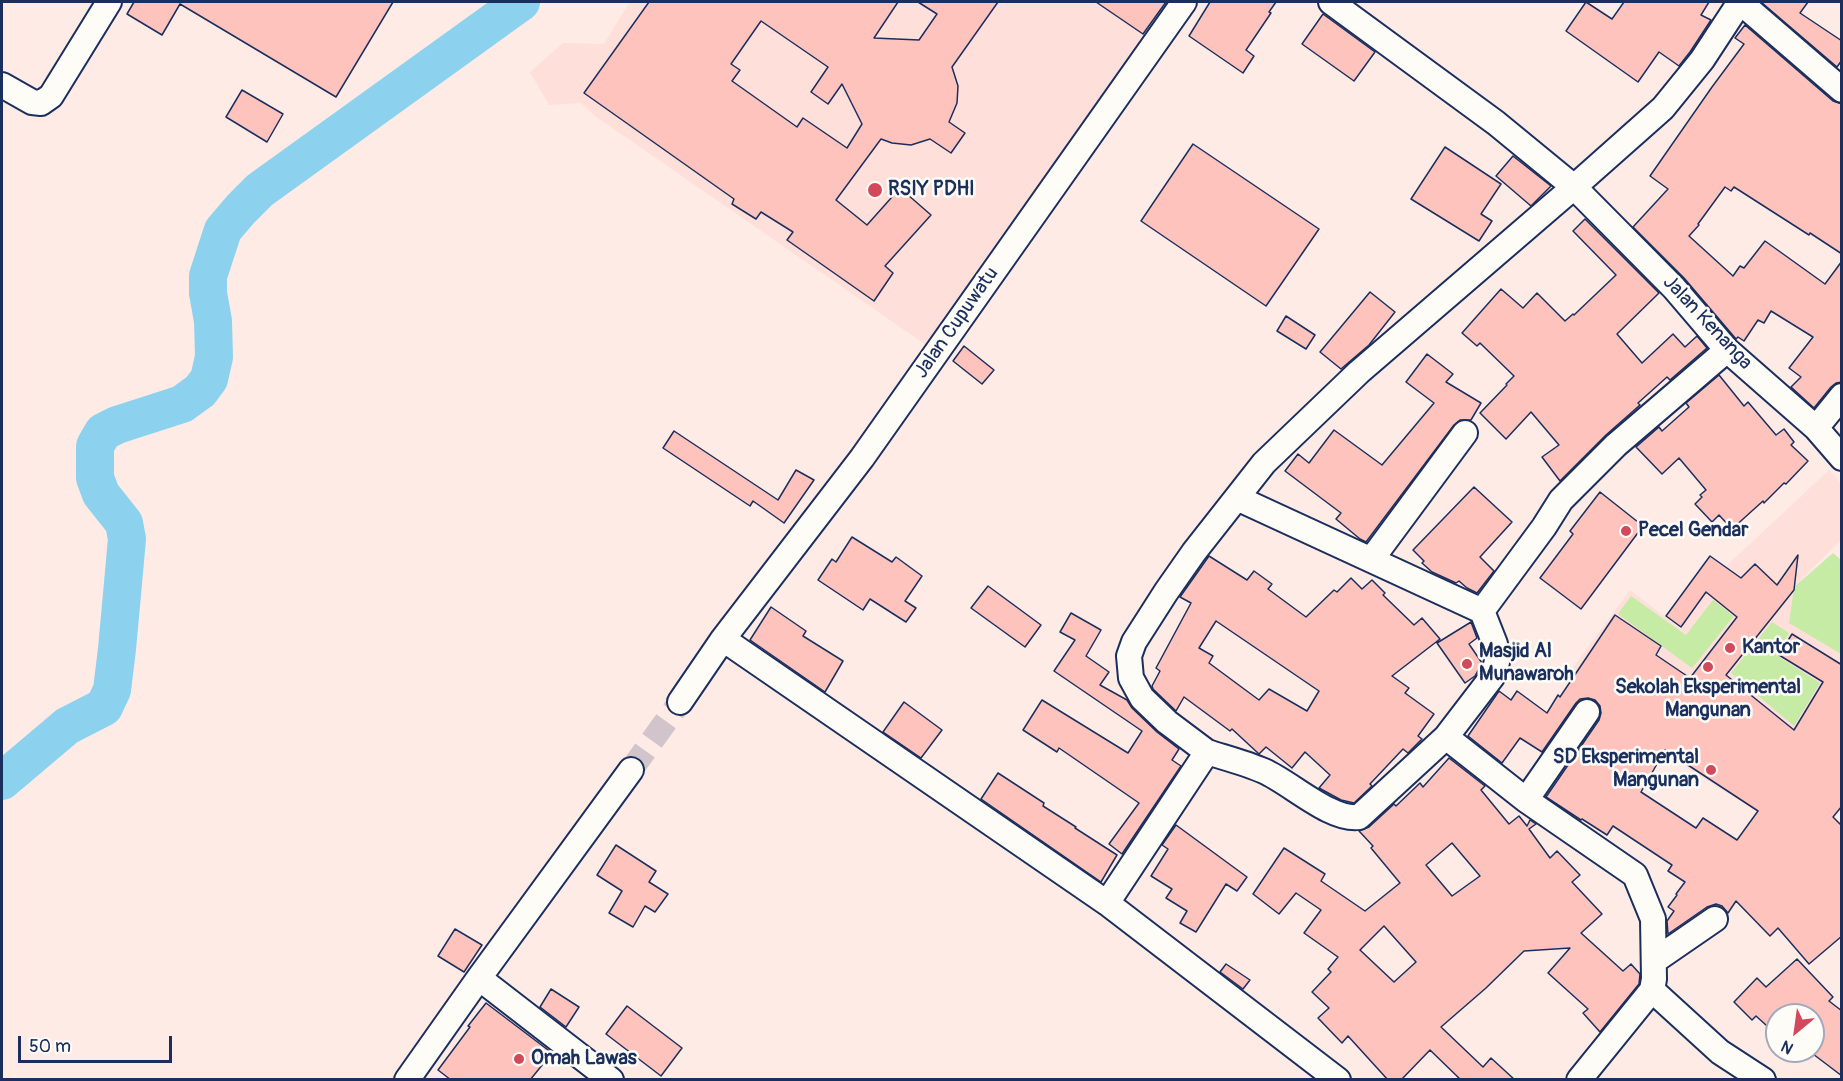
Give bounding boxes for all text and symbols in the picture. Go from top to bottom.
place label: RSIY PDHI [888,178,975,202]
marker: RSIY PDHI [866,181,884,199]
street label: Jalan Cupuwatu [910,263,1004,383]
street label: Jalan Kenanga [1657,271,1757,375]
place label: Pecel Gendar [1638,519,1748,543]
marker: Pecel Gendar [1619,524,1633,538]
place label: Kantor [1742,636,1800,660]
place label: Masjid Al Munawaroh [1479,640,1574,687]
marker: Kantor [1723,641,1737,655]
marker: Masjid Al Munawaroh [1460,657,1474,671]
marker: Sekolah Eksperimental Mangunan [1701,660,1715,674]
place label: Sekolah Eksperimental Mangunan [1615,676,1801,723]
place label: SD Eksperimental Mangunan [1553,746,1699,793]
marker: SD Eksperimental Mangunan [1704,763,1718,777]
north arrow [1765,1003,1825,1063]
scale bar [21,1024,176,1062]
text: 50 m [29,1035,71,1058]
text: N [1778,1036,1797,1058]
place label: Omah Lawas [531,1047,637,1071]
marker: Omah Lawas [512,1052,526,1066]

